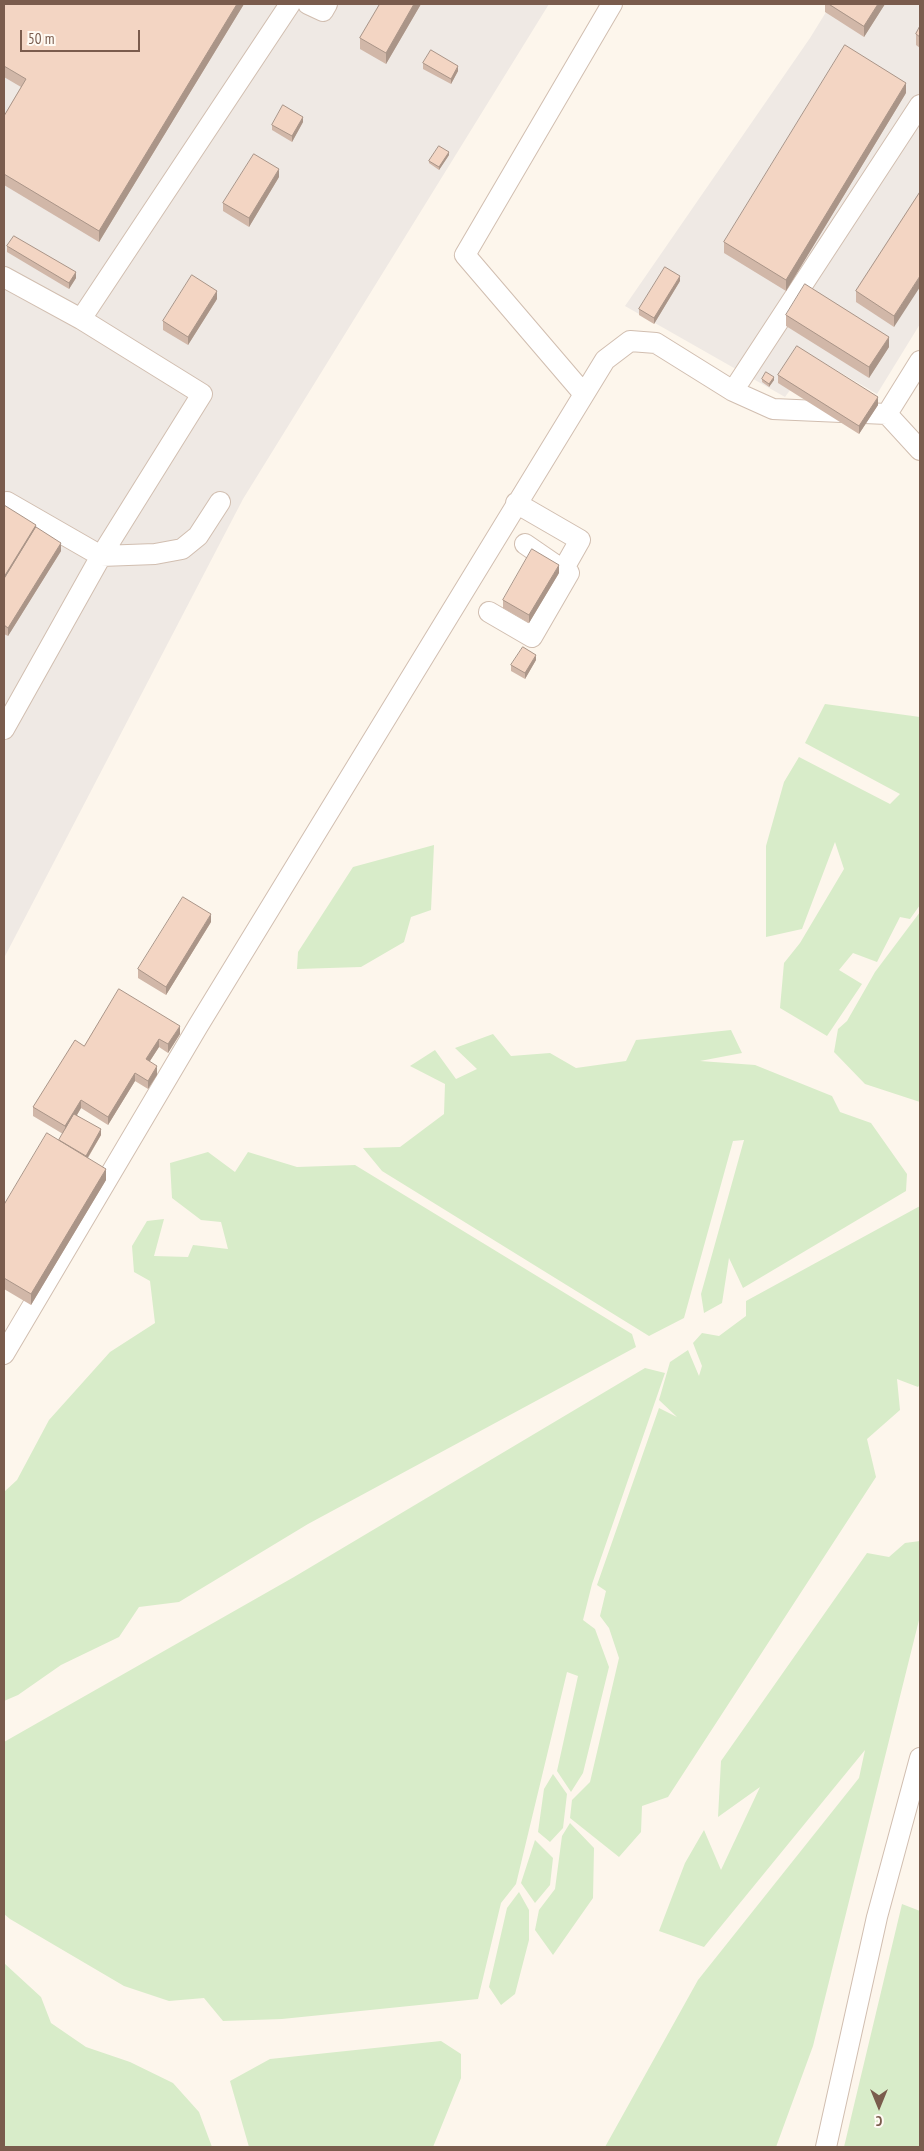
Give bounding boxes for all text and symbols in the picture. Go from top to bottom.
scale bar [22,20,142,52]
text: 50 m [28,29,54,48]
north arrow [854,2081,904,2131]
text: С [876,2112,882,2130]

